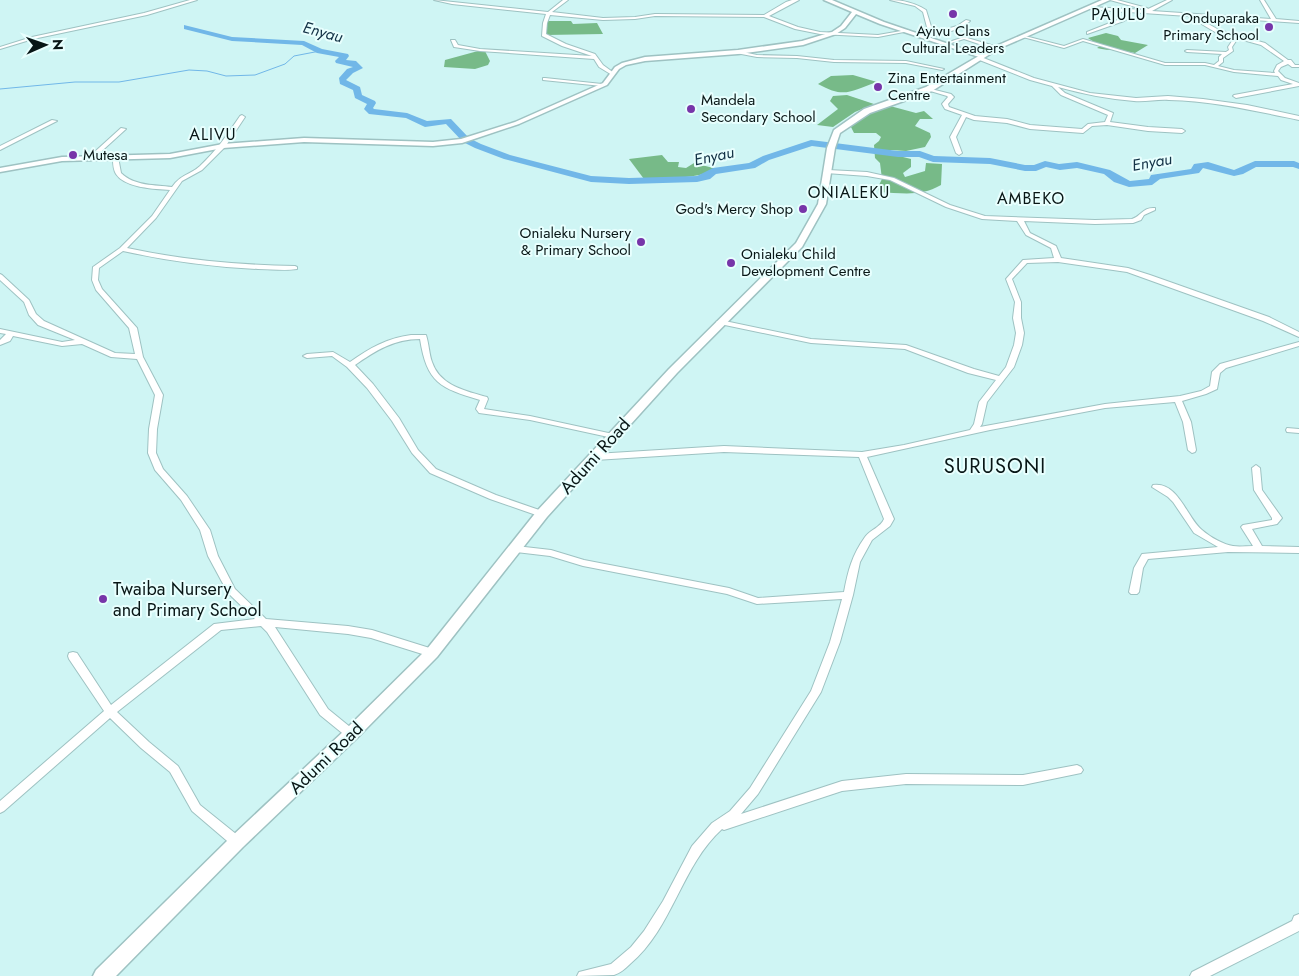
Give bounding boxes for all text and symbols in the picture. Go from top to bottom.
district label: PAJULU [1091,3,1147,26]
place label: Onduparaka Primary School [1163,7,1259,46]
marker: Ayivu Clans Cultural Leaders [947,8,959,20]
water label: Enyau [300,16,346,48]
north arrow [20,20,70,70]
place label: Ayivu Clans Cultural Leaders [902,20,1004,59]
marker: Onduparaka Primary School [1263,21,1275,33]
text: N [48,39,68,50]
place label: Zina Entertainment Centre [888,67,1006,106]
marker: Zina Entertainment Centre [872,81,884,93]
place label: Mandela Secondary School [701,89,816,128]
marker: Mandela Secondary School [685,103,697,115]
district label: ALIVU [189,123,237,146]
water label: Enyau [692,141,736,171]
place label: Mutesa [83,144,128,166]
water label: Enyau [1130,147,1174,177]
marker: Mutesa [67,149,79,161]
district label: ONIALEKU [808,181,890,204]
district label: AMBEKO [997,187,1065,210]
place label: God's Mercy Shop [675,198,793,220]
marker: God's Mercy Shop [797,203,809,215]
place label: Onialeku Nursery & Primary School [520,222,631,261]
marker: Onialeku Nursery & Primary School [635,236,647,248]
place label: Onialeku Child Development Centre [741,243,871,282]
marker: Onialeku Child Development Centre [725,257,737,269]
street label: Adumi Road [554,412,636,500]
district label: SURUSONI [944,452,1046,481]
place label: Twaiba Nursery and Primary School [113,576,262,623]
marker: Twaiba Nursery and Primary School [97,593,109,605]
street label: Adumi Road [283,716,369,800]

